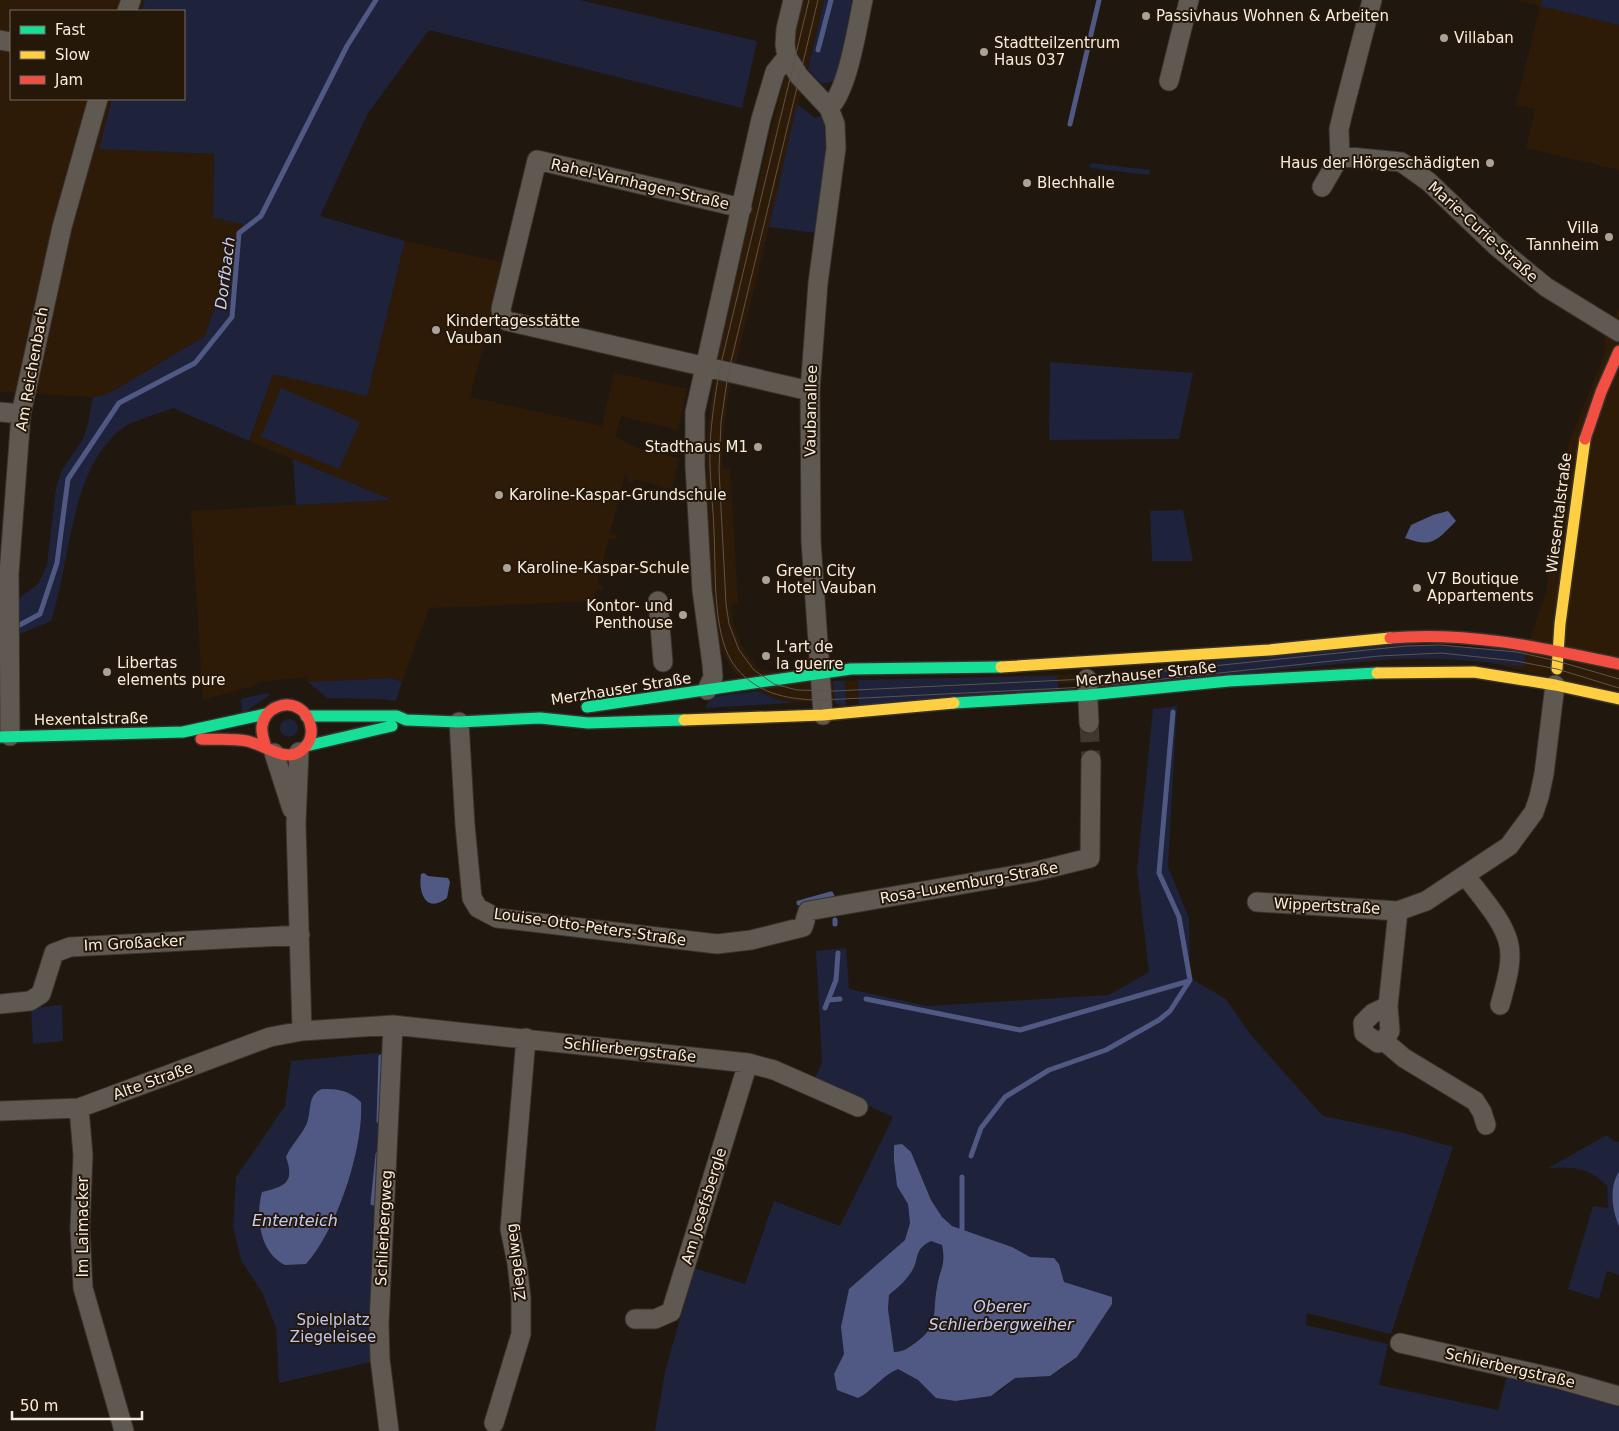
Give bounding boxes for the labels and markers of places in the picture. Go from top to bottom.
place label: Passivhaus Wohnen & Arbeiten [1156,7,1389,25]
marker: Passivhaus Wohnen & Arbeiten [1140,10,1152,22]
place label: Villaban [1454,29,1514,47]
marker: Villaban [1438,32,1450,44]
place label: Stadtteilzentrum Haus 037 [994,34,1120,69]
marker: Stadtteilzentrum Haus 037 [978,46,990,58]
place label: Haus der Hörgeschädigten [1280,154,1480,172]
marker: Haus der Hörgeschädigten [1484,157,1496,169]
place label: Blechhalle [1037,174,1115,192]
marker: Blechhalle [1021,177,1033,189]
place label: Villa Tannheim [1526,219,1599,254]
marker: Villa Tannheim [1603,231,1615,243]
place label: Kindertagesstätte Vauban [446,312,580,347]
marker: Kindertagesstätte Vauban [430,324,442,336]
place label: Stadthaus M1 [645,438,748,456]
marker: Stadthaus M1 [752,441,764,453]
place label: Karoline-Kaspar-Grundschule [509,486,727,504]
marker: Karoline-Kaspar-Grundschule [493,489,505,501]
place label: Karoline-Kaspar-Schule [517,559,689,577]
marker: Karoline-Kaspar-Schule [501,562,513,574]
place label: Green City Hotel Vauban [776,562,877,597]
place label: V7 Boutique Appartements [1427,570,1534,605]
marker: Green City Hotel Vauban [760,574,772,586]
marker: V7 Boutique Appartements [1411,582,1423,594]
place label: Kontor- und Penthouse [586,597,673,632]
marker: Kontor- und Penthouse [677,609,689,621]
place label: L'art de la guerre [776,638,843,673]
marker: L'art de la guerre [760,650,772,662]
place label: Libertas elements pure [117,654,226,689]
marker: Libertas elements pure [101,666,113,678]

